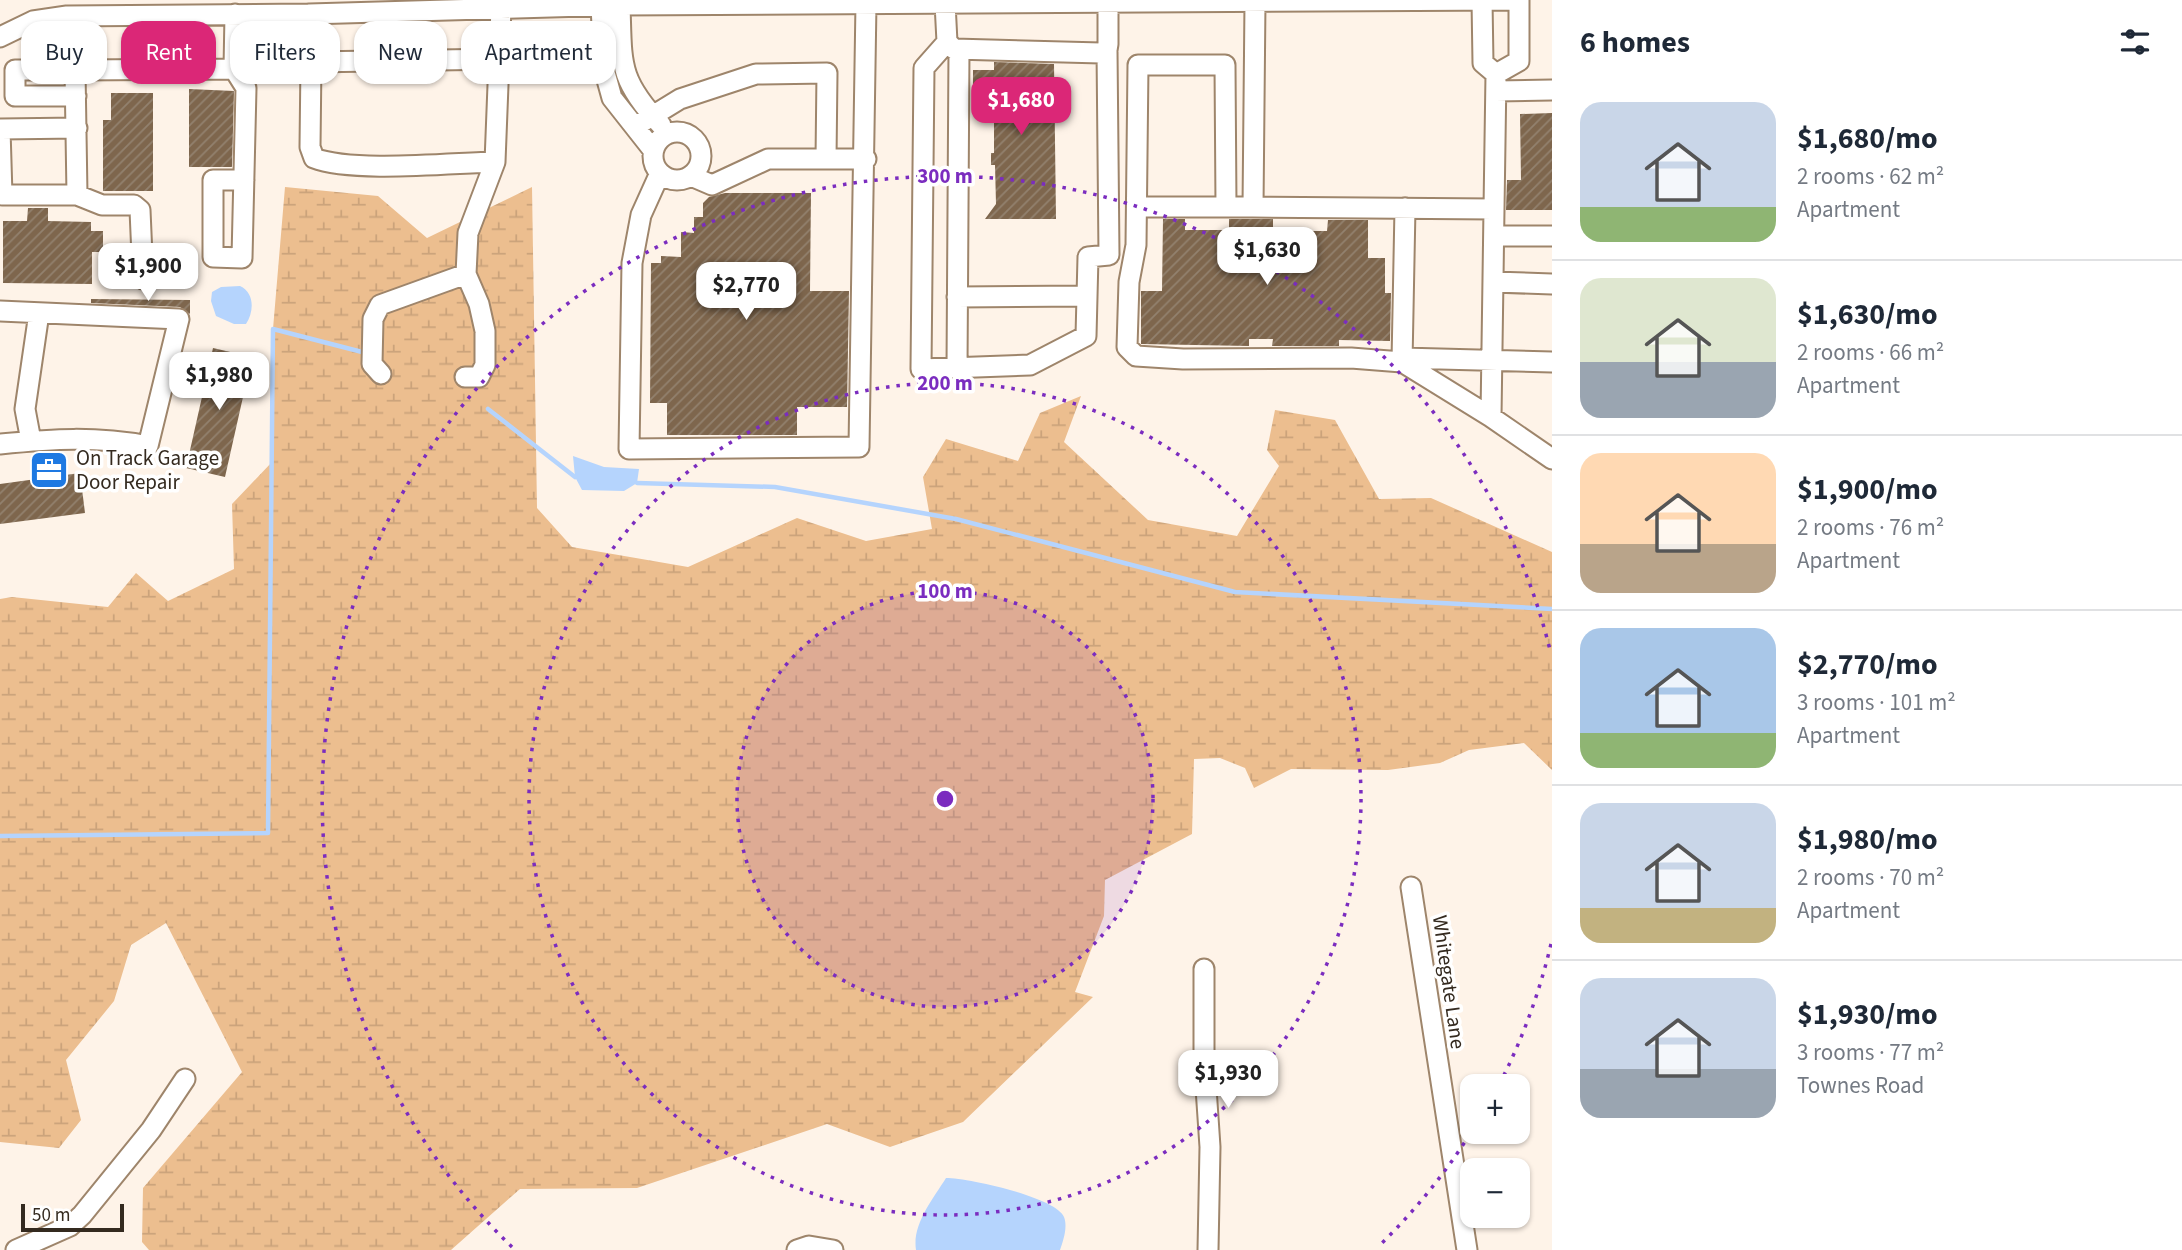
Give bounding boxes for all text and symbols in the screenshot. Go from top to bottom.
chip: Buy [21,21,107,84]
chip: Rent [121,21,216,84]
chip: Filters [230,21,340,84]
chip: New [354,21,447,84]
chip: Apartment [461,21,616,84]
text: 6 homes [1580,21,1690,64]
icon: filters [2116,23,2154,61]
pin: $1,680 [964,78,1078,137]
text: $1,680 [987,83,1055,116]
text: $1,680/mo [1797,117,1938,160]
icon: home [1636,130,1720,214]
text: 2 rooms · 62 m² [1797,160,1944,193]
text: 300 m [917,161,973,191]
text: Apartment [1797,193,1900,226]
pin: $1,630 [1210,228,1324,287]
text: $1,630 [1233,233,1301,266]
pin: $1,900 [91,244,205,303]
text: $1,900 [114,249,182,282]
pin: $2,770 [689,262,803,322]
text: $2,770 [712,268,780,301]
text: $1,630/mo [1797,293,1938,336]
icon: home [1636,306,1720,390]
text: 2 rooms · 66 m² [1797,336,1944,369]
pin: $1,980 [162,352,276,412]
text: $1,980 [185,358,253,391]
text: 200 m [917,368,973,398]
text: Apartment [1797,369,1900,402]
place label: On Track Garage Door Repair [76,443,219,497]
office icon: On Track Garage Door Repair [28,449,70,491]
text: $1,900/mo [1797,468,1938,511]
icon: home [1636,481,1720,565]
text: 2 rooms · 76 m² [1797,511,1944,544]
text: Apartment [1797,544,1900,577]
text: 100 m [917,576,973,606]
text: $2,770/mo [1797,643,1938,686]
icon: home [1636,656,1720,740]
text: 3 rooms · 101 m² [1797,686,1956,719]
text: Apartment [1797,719,1900,752]
centre of rings [933,787,957,811]
text: $1,980/mo [1797,818,1938,861]
icon: home [1636,831,1720,915]
text: 2 rooms · 70 m² [1797,861,1944,894]
text: Apartment [1797,894,1900,927]
street label: Whitegate Lane [1425,913,1473,1051]
text: $1,930/mo [1797,993,1938,1036]
icon: home [1636,1006,1720,1090]
text: 3 rooms · 77 m² [1797,1036,1944,1069]
pin: $1,930 [1171,1050,1285,1110]
text: $1,930 [1194,1056,1262,1089]
text: Townes Road [1797,1069,1924,1102]
map controls [1460,1074,1530,1228]
button: + [1460,1074,1530,1144]
button: − [1460,1158,1530,1228]
scale bar [21,1201,124,1233]
text: 50 m [32,1202,70,1229]

